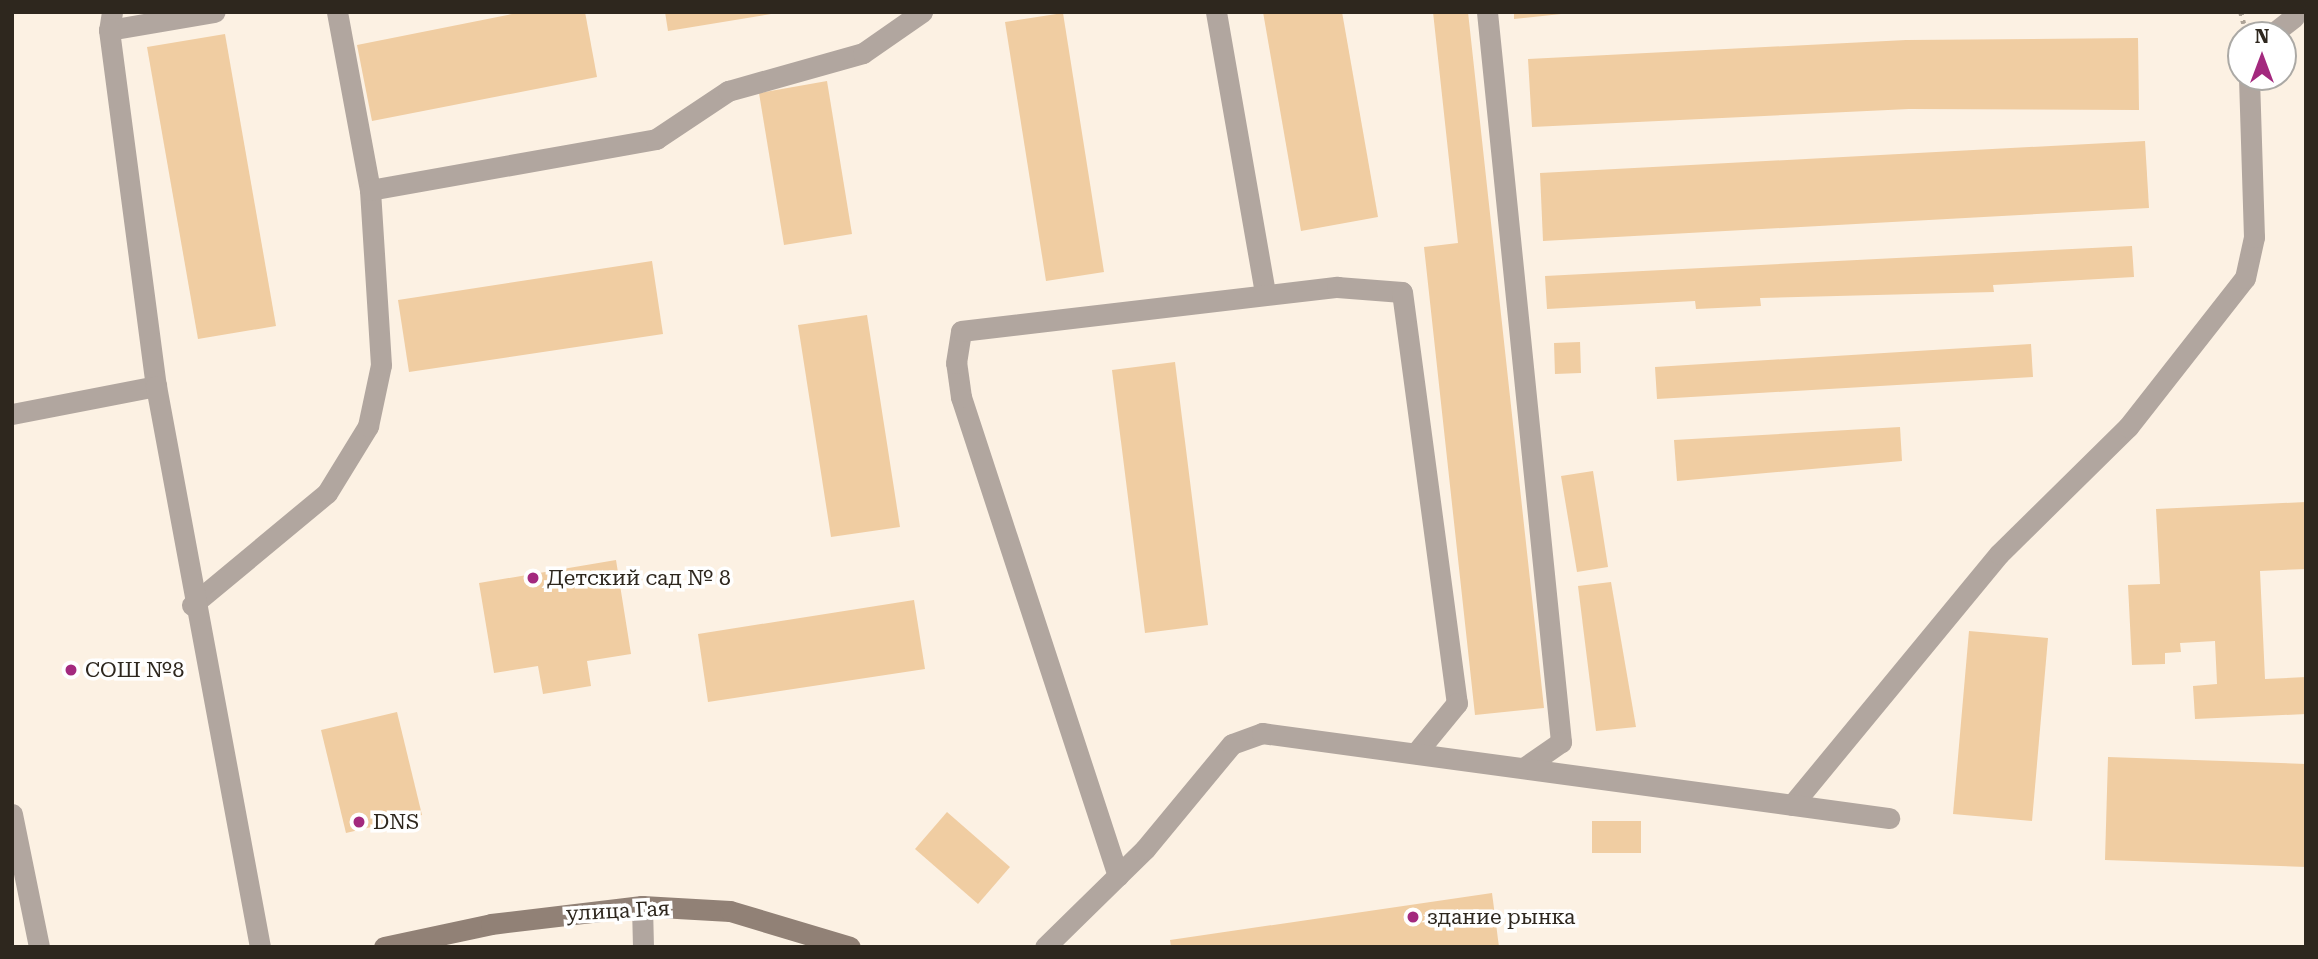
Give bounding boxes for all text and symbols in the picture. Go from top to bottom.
north arrow [2227,21,2297,91]
text: N [2255,25,2269,48]
place label: Детский сад № 8 [547,565,731,591]
marker: Детский сад № 8 [525,570,541,586]
place label: СОШ №8 [85,657,184,683]
marker: СОШ №8 [63,662,79,678]
place label: DNS [373,809,419,835]
marker: DNS [351,814,367,830]
street label: улица Гая [566,896,670,926]
place label: здание рынка [1427,904,1575,930]
marker: здание рынка [1405,909,1421,925]

